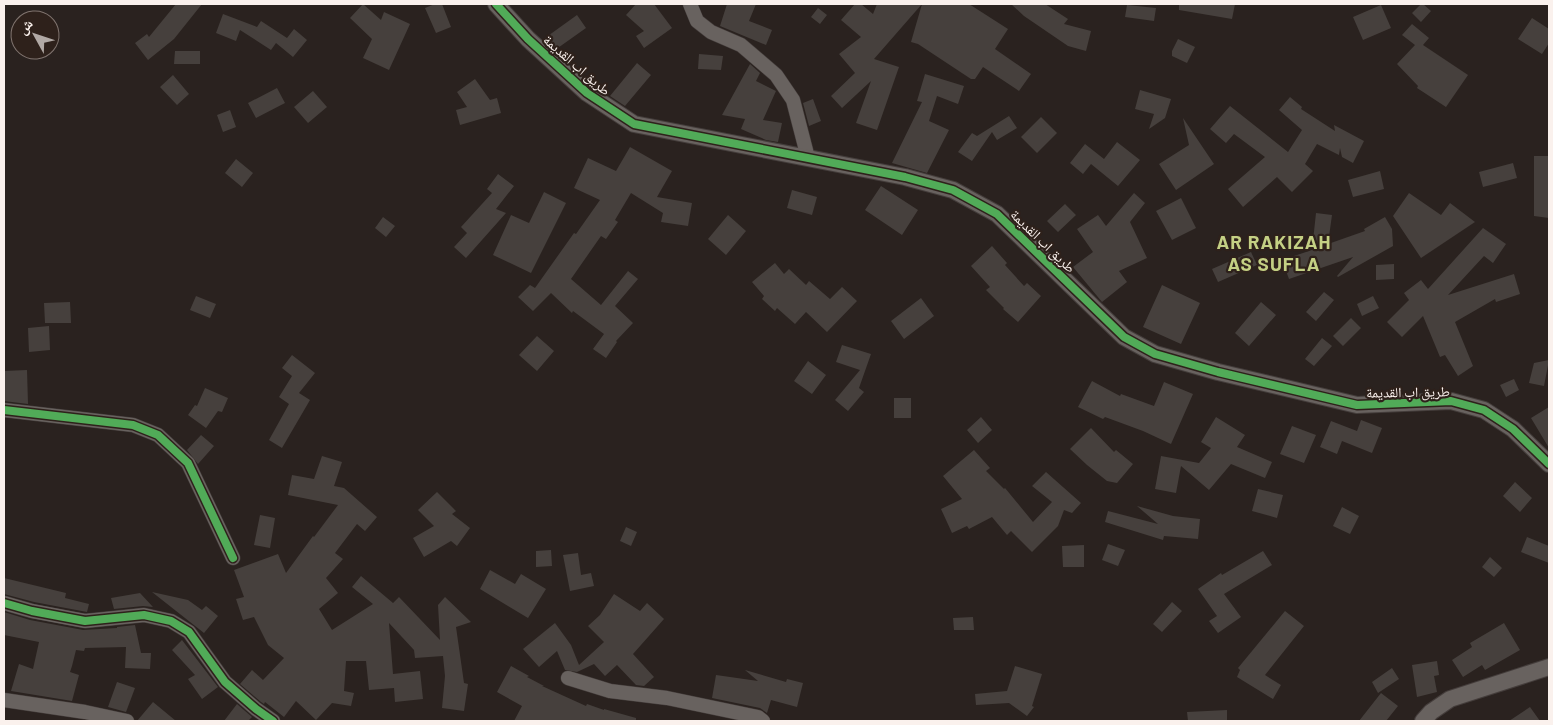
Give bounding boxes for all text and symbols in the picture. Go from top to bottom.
north arrow [10,10,60,60]
text: ش [13,15,37,38]
street label: طريق اب القديمة [539,31,614,100]
street label: طريق اب القديمة [1006,205,1079,277]
district label: AR RAKIZAH AS SUFLA [1216,230,1332,275]
street label: طريق اب القديمة [1366,382,1450,403]

